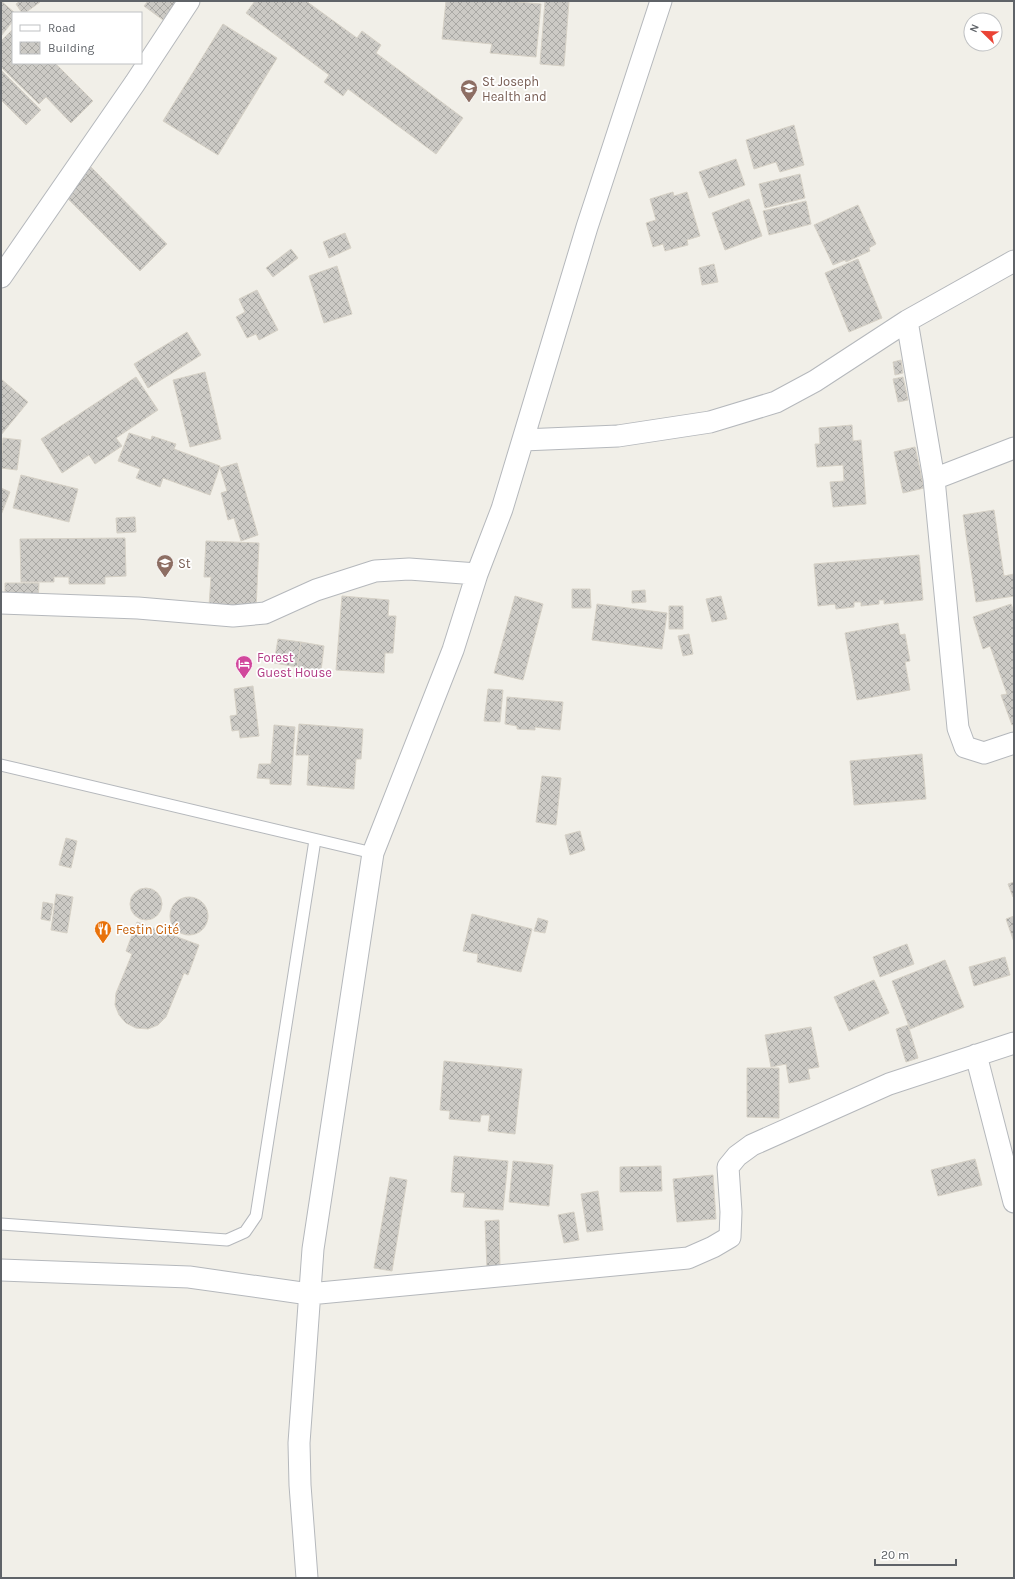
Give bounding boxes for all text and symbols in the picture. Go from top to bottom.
legend [12,12,142,64]
north arrow [963,12,1003,52]
text: Road [48,21,76,35]
text: N [967,22,982,34]
text: Building [48,41,95,55]
place label: St Joseph Health and [482,74,547,104]
school or university icon: St Joseph Health and [459,78,479,103]
school or university icon: St [155,553,175,578]
place label: St [178,556,191,571]
place label: Forest Guest House [257,650,332,680]
hotel icon: Forest Guest House [234,654,254,679]
restaurant icon: Festin Cité [93,919,113,944]
place label: Festin Cité [116,922,179,937]
scale bar [875,1541,956,1567]
text: 20 m [881,1548,909,1562]

